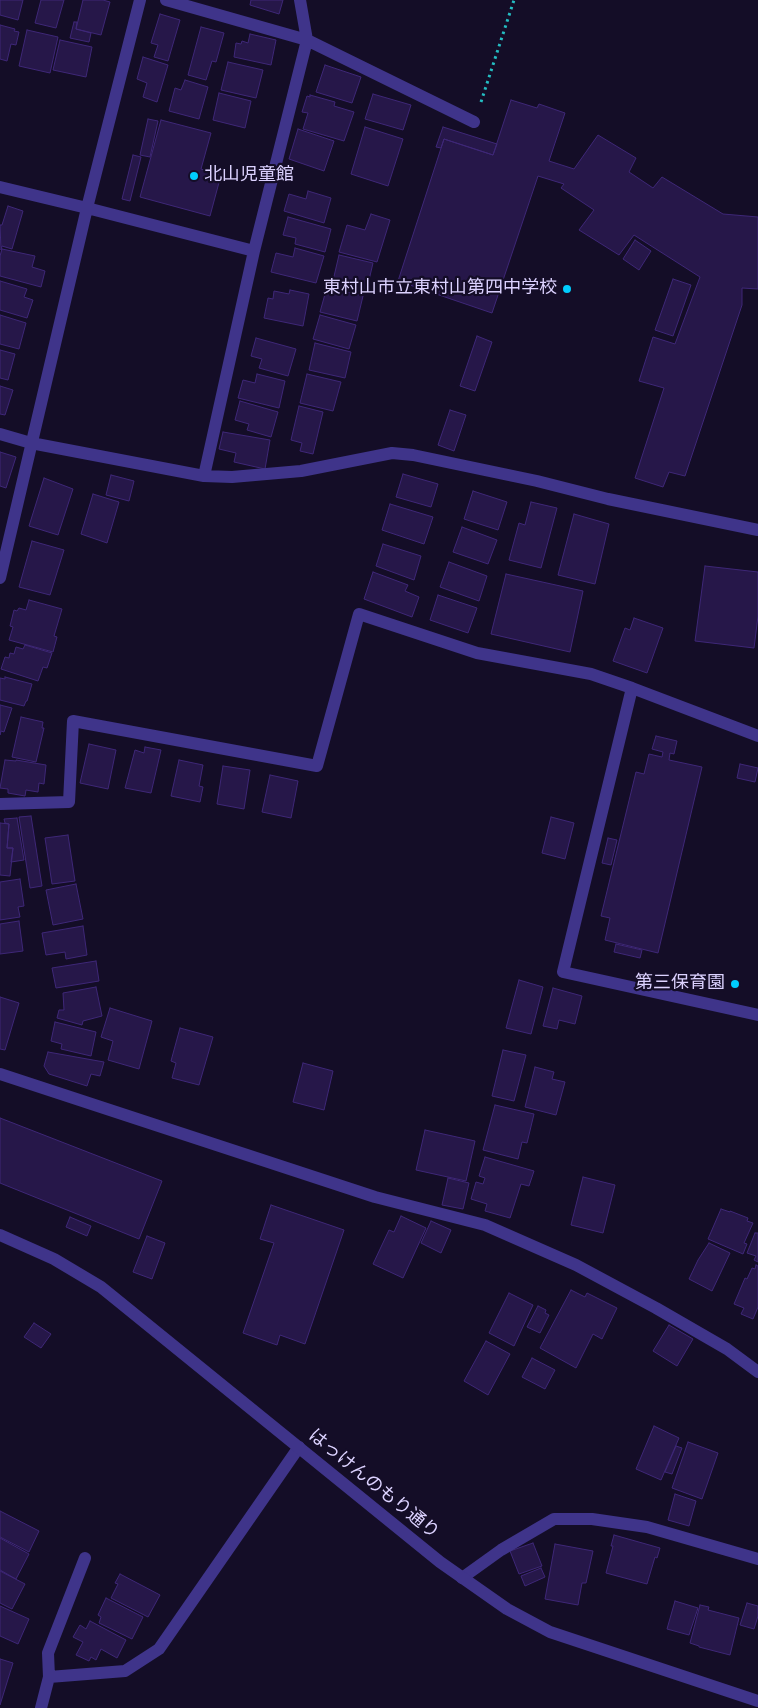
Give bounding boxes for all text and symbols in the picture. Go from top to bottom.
place label: 北山児童館 [204,165,294,187]
marker: 北山児童館 [188,170,200,182]
place label: 東村山市立東村山第四中学校 [323,278,557,300]
marker: 東村山市立東村山第四中学校 [561,283,573,295]
place label: 第三保育園 [635,973,725,995]
marker: 第三保育園 [729,978,741,990]
street label: はっけんのもり通り [303,1426,443,1544]

